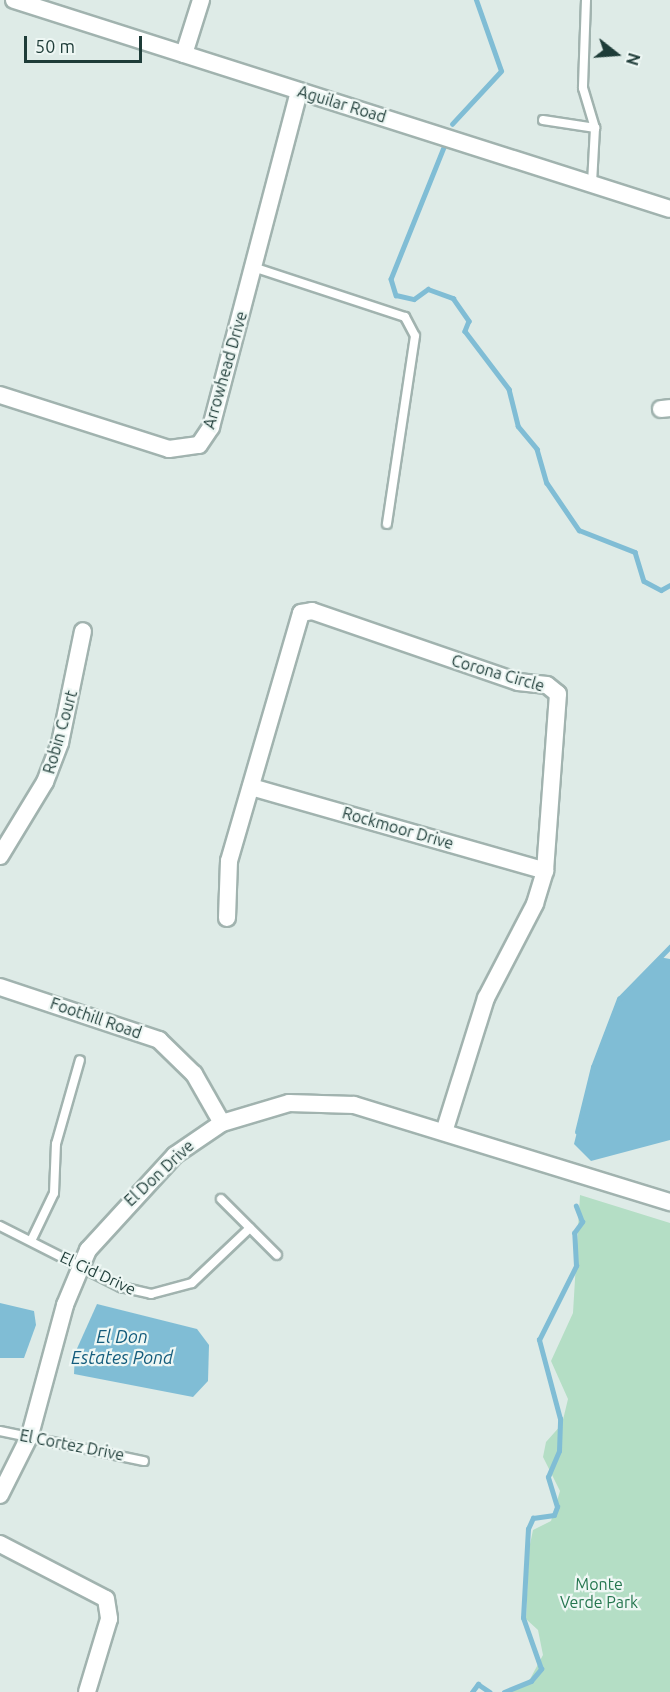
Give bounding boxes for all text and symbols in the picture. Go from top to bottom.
scale bar [27,24,146,62]
north arrow [586,24,646,84]
text: 50 m [35,36,75,56]
text: N [623,51,644,68]
street label: Aguilar Road [295,81,389,127]
street label: Arrowhead Drive [199,309,251,431]
street label: Corona Circle [449,651,547,695]
street label: Robin Court [39,688,81,776]
street label: Rockmoor Drive [340,803,456,853]
street label: Foothill Road [48,993,144,1043]
street label: El Don Drive [120,1136,198,1210]
street label: El Cid Drive [57,1247,139,1299]
water label: El Don Estates Pond [71,1326,173,1368]
street label: El Cortez Drive [18,1425,126,1465]
park label: Monte Verde Park [560,1574,638,1612]

